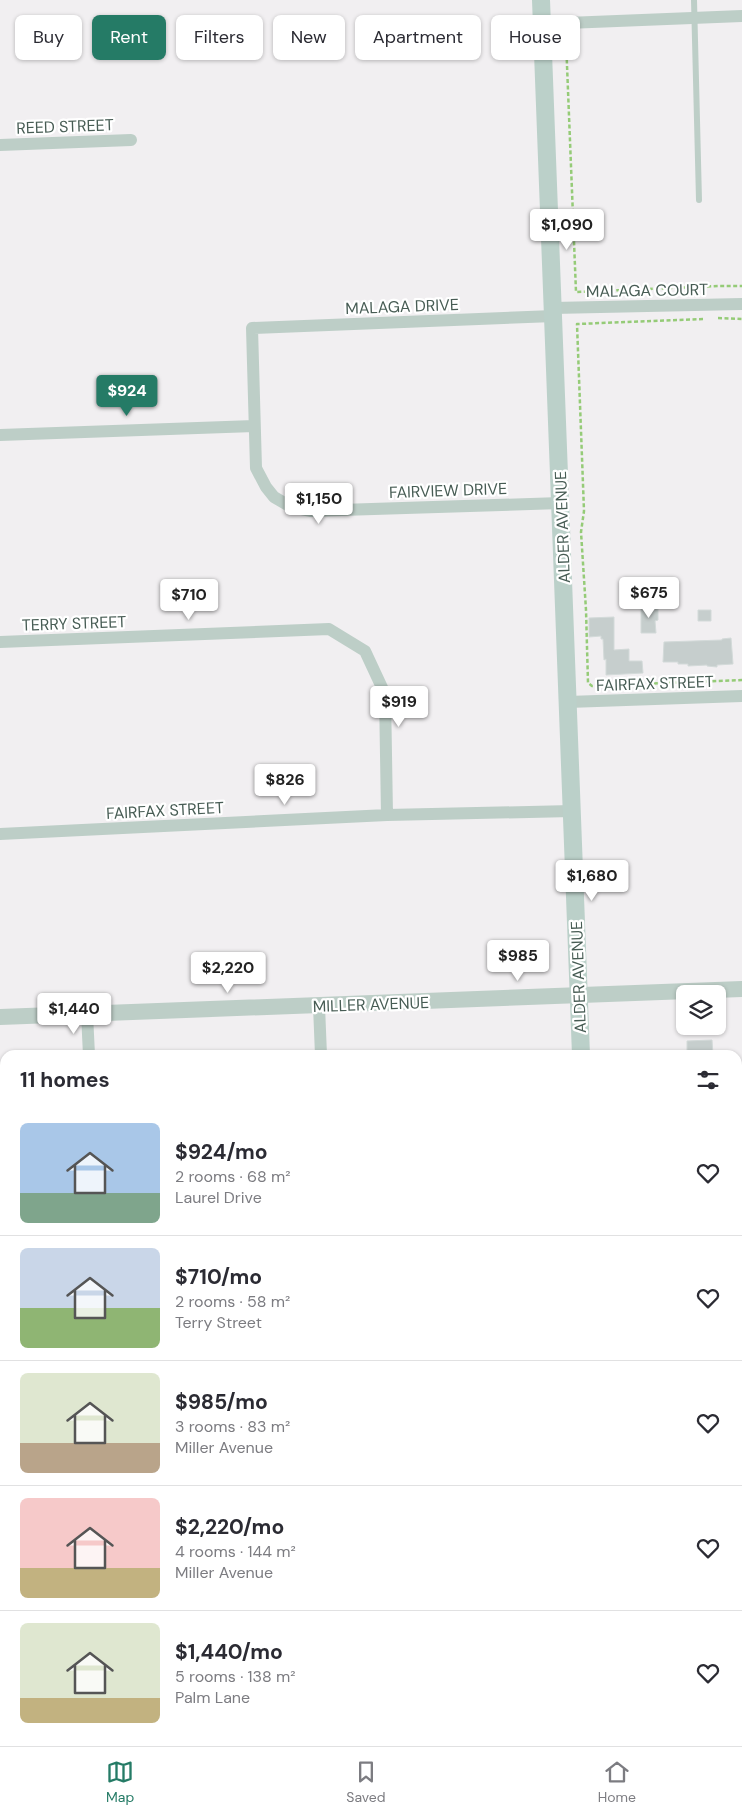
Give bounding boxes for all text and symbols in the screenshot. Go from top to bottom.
chip: Buy [15,15,82,60]
chip: Rent [92,15,166,60]
chip: Filters [176,15,263,60]
chip: New [273,15,345,60]
chip: Apartment [355,15,481,60]
chip: House [491,15,580,60]
street label: REED STREET [16,114,114,139]
pin: $1,090 [526,208,608,251]
text: $1,090 [541,214,593,235]
street label: MALAGA COURT [586,279,708,302]
street label: MALAGA DRIVE [345,294,459,319]
pin: $924 [97,374,157,417]
text: $924 [107,380,147,401]
street label: ALDER AVENUE [550,471,575,583]
street label: FAIRVIEW DRIVE [389,478,507,503]
pin: $1,150 [278,482,360,525]
text: $1,150 [296,488,342,509]
pin: $675 [619,576,679,619]
pin: $710 [159,578,219,621]
text: $675 [630,582,668,603]
text: $710 [171,584,207,605]
street label: TERRY STREET [21,611,127,636]
street label: FAIRFAX STREET [596,671,714,696]
pin: $919 [369,686,429,728]
text: $919 [381,691,417,712]
pin: $826 [255,764,315,806]
text: $826 [265,769,305,790]
street label: FAIRFAX STREET [106,797,224,824]
pin: $1,680 [551,860,633,902]
text: $1,680 [567,865,617,886]
street label: ALDER AVENUE [566,921,591,1033]
pin: $985 [488,940,548,982]
text: $985 [498,945,538,966]
pin: $2,220 [187,952,269,994]
text: $2,220 [202,957,254,978]
map controls [676,985,726,1035]
button: layers [676,985,726,1035]
pin: $1,440 [33,992,115,1035]
street label: MILLER AVENUE [313,992,429,1017]
text: $1,440 [48,998,100,1019]
text: 11 homes [20,1066,110,1094]
icon: filters [694,1066,722,1094]
text: $924/mo [175,1138,268,1166]
icon: home [60,1143,120,1203]
icon: heart [694,1159,722,1187]
text: 2 rooms · 68 m² [175,1166,291,1187]
text: Laurel Drive [175,1187,262,1208]
text: $710/mo [175,1263,262,1291]
icon: home [60,1268,120,1328]
icon: heart [694,1284,722,1312]
text: 2 rooms · 58 m² [175,1291,290,1312]
text: Terry Street [175,1312,262,1333]
text: $985/mo [175,1388,268,1416]
icon: home [60,1393,120,1453]
icon: heart [694,1409,722,1437]
text: 3 rooms · 83 m² [175,1416,290,1437]
text: Miller Avenue [175,1437,273,1458]
text: $2,220/mo [175,1513,284,1541]
icon: home [60,1518,120,1578]
icon: heart [694,1534,722,1562]
text: 4 rooms · 144 m² [175,1541,296,1562]
text: Miller Avenue [175,1562,273,1583]
text: $1,440/mo [175,1638,283,1666]
icon: home [60,1643,120,1703]
icon: heart [694,1659,722,1687]
text: 5 rooms · 138 m² [175,1666,296,1687]
text: Palm Lane [175,1687,250,1708]
tab: Map [106,1758,134,1806]
tab: Saved [346,1758,386,1806]
tab: Home [598,1758,636,1806]

